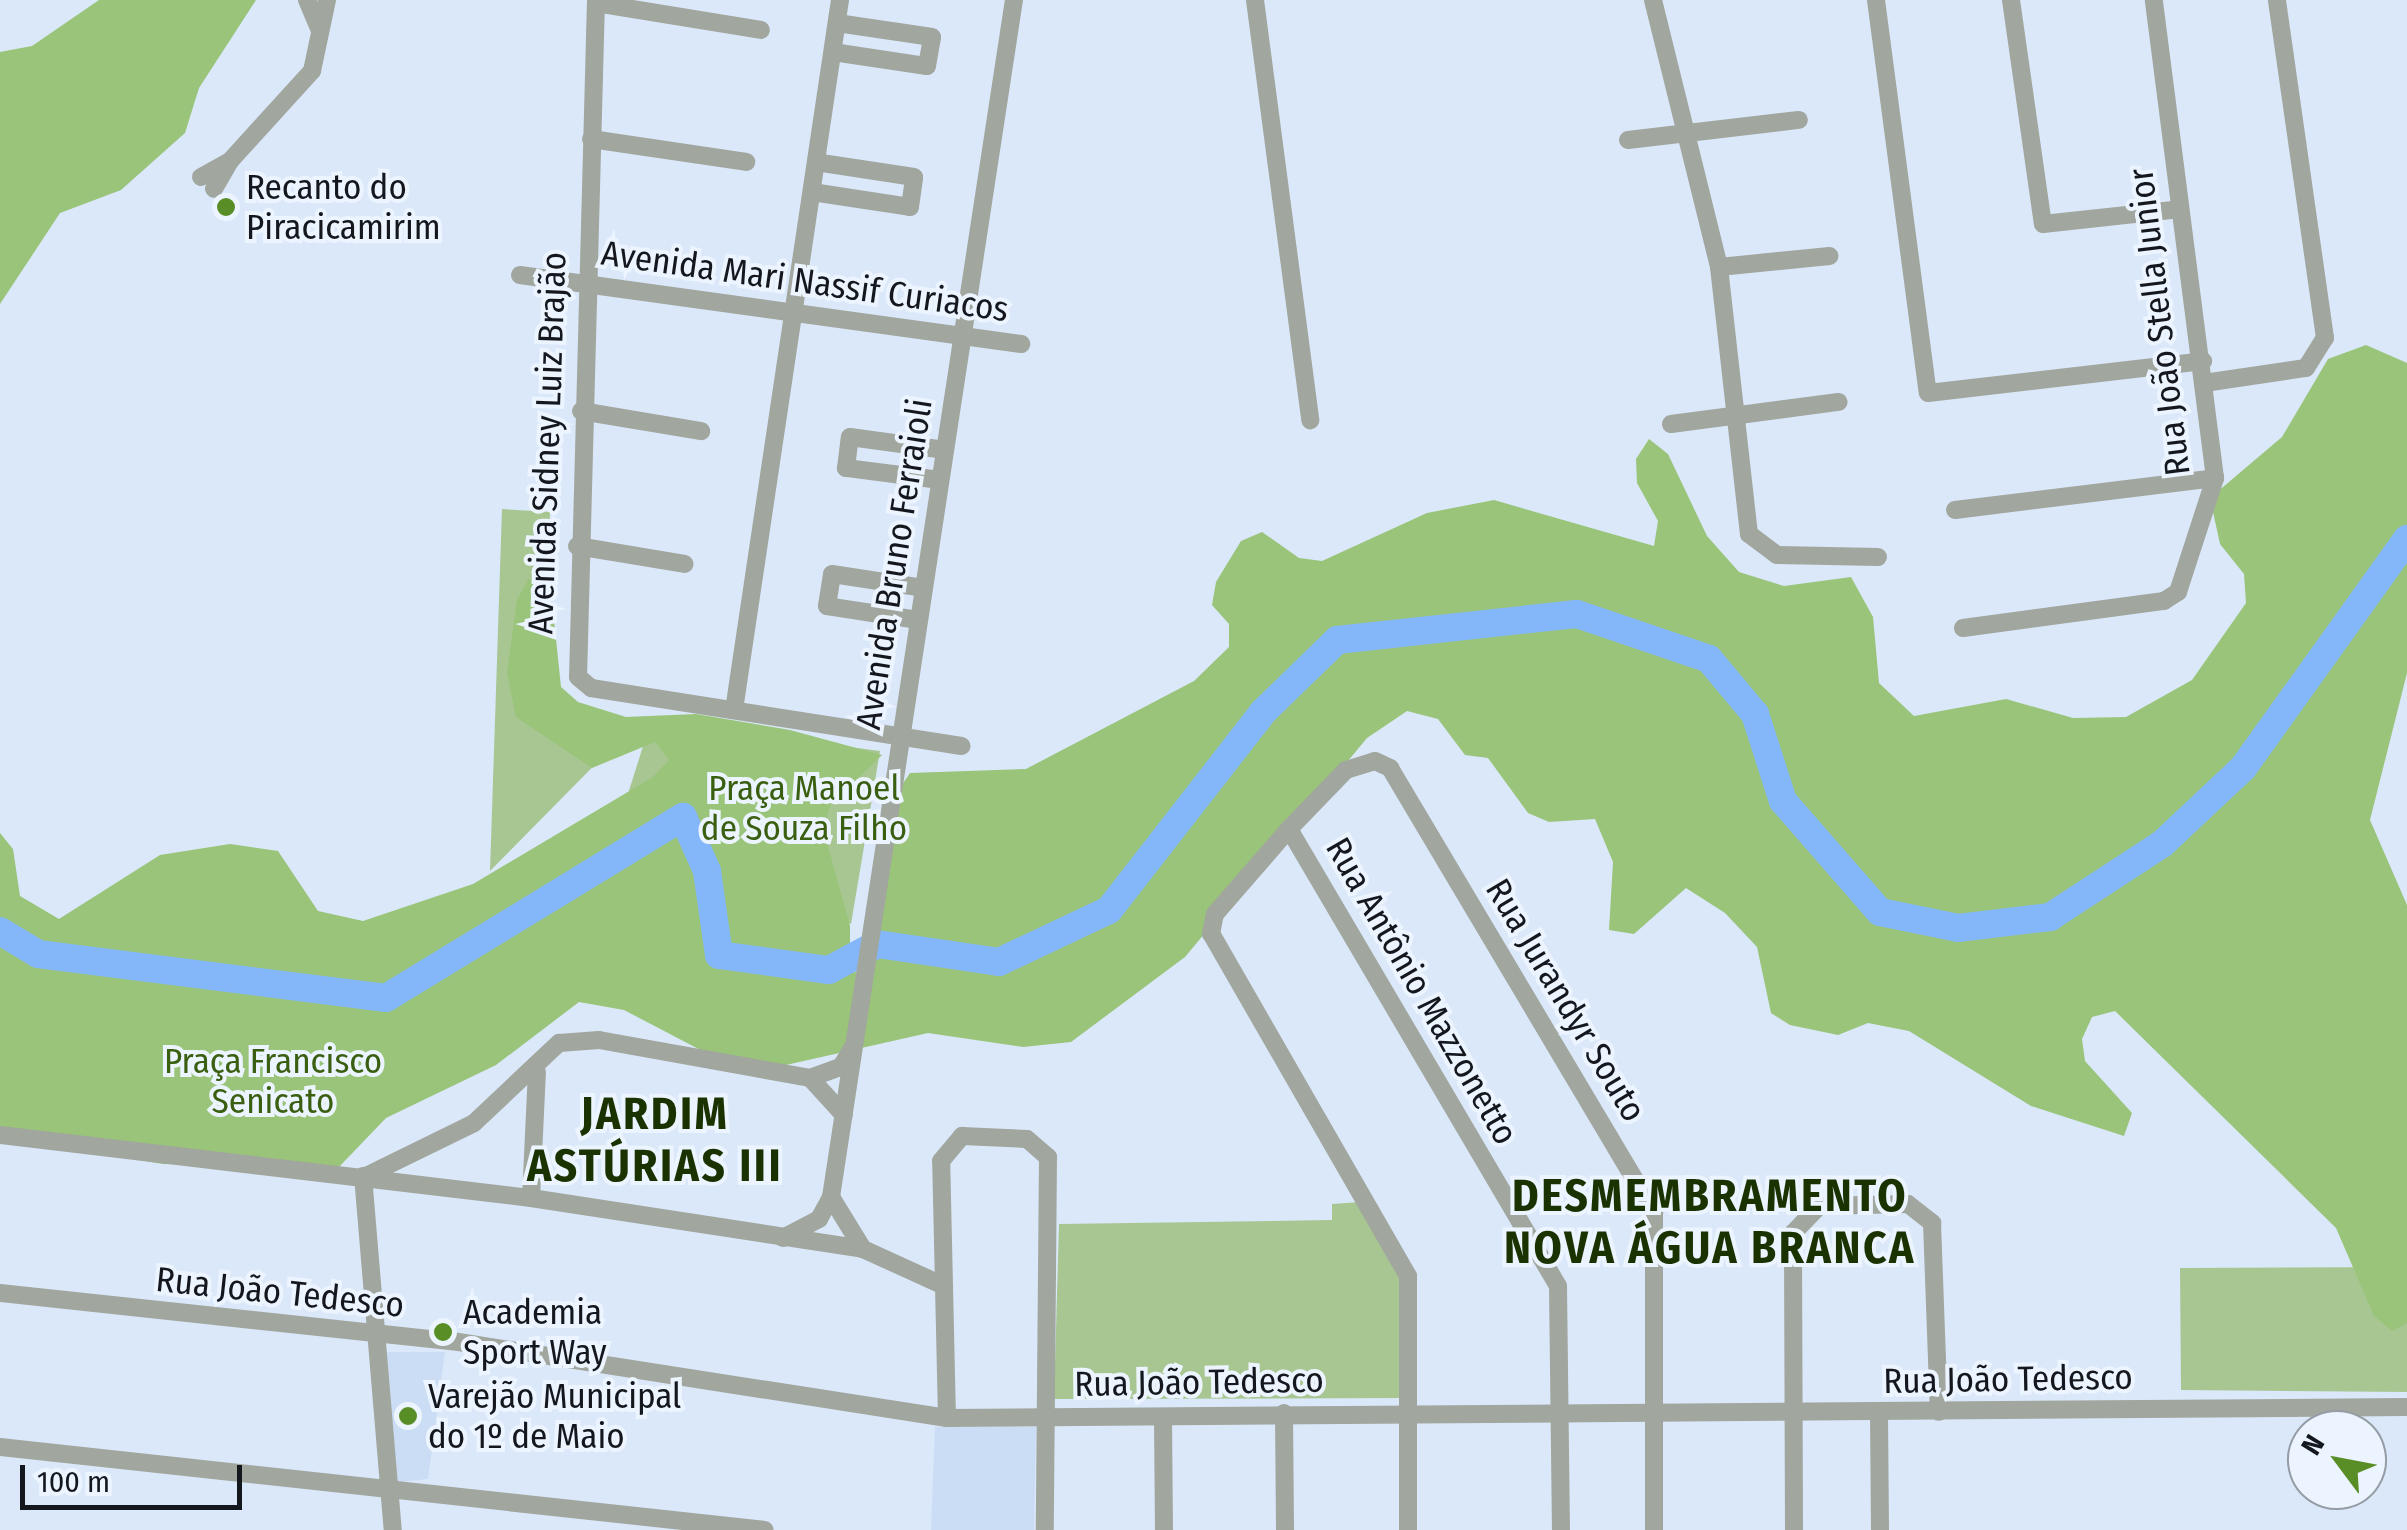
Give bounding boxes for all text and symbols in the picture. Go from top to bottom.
place label: Recanto do Piracicamirim [246,166,441,248]
street label: Rua João Stella Junior [2119,166,2199,478]
marker: Recanto do Piracicamirim [215,196,237,218]
street label: Avenida Mari Nassif Curiacos [599,232,1011,330]
street label: Avenida Sidney Luiz Brajão [519,251,575,635]
street label: Avenida Bruno Ferraioli [847,396,941,732]
park label: Praça Manoel de Souza Filho [701,767,907,849]
street label: Rua Antônio Mazzonetto [1317,830,1527,1152]
street label: Rua Jurandyr Souto [1477,871,1655,1129]
park label: Praça Francisco Senicato [164,1040,382,1122]
district label: JARDIM ASTÚRIAS III [527,1088,783,1194]
district label: DESMEMBRAMENTO NOVA ÁGUA BRANCA [1504,1170,1916,1276]
street label: Rua João Tedesco [154,1258,406,1326]
place label: Academia Sport Way [463,1291,607,1373]
marker: Academia Sport Way [432,1321,454,1343]
street label: Rua João Tedesco [1883,1356,2133,1402]
street label: Rua João Tedesco [1074,1359,1324,1405]
place label: Varejão Municipal do 1º de Maio [428,1375,681,1457]
marker: Varejão Municipal do 1º de Maio [397,1405,419,1427]
north arrow [2287,1410,2387,1510]
text: N [2294,1429,2331,1461]
scale bar [25,1445,248,1507]
text: 100 m [37,1464,110,1500]

